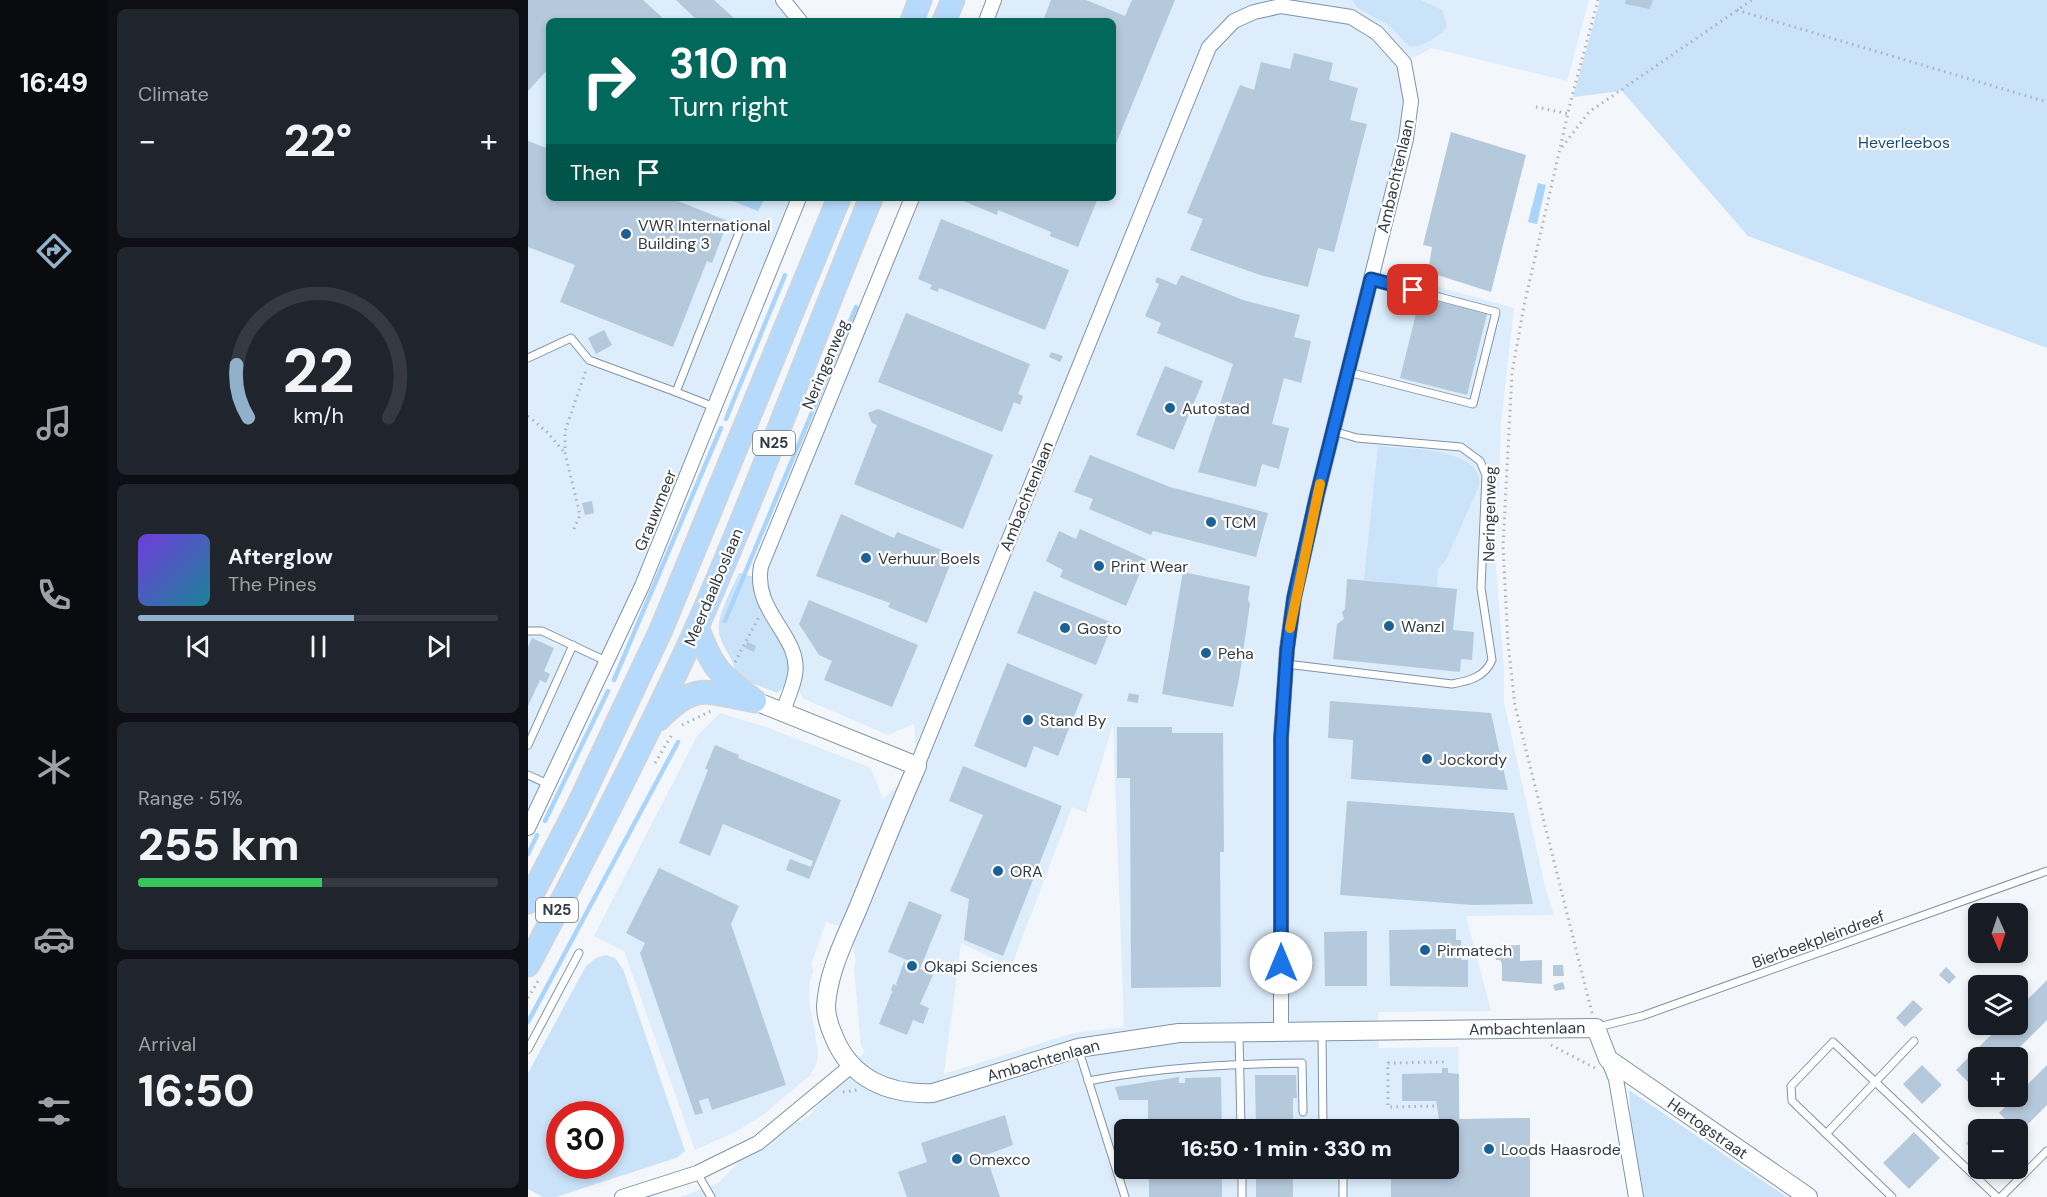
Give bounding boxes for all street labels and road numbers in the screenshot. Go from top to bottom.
street label: Ambachtenlaan [1372,117,1419,235]
street label: Neringenweg [797,316,854,412]
road number: N25 [753,431,795,455]
street label: Ambachtenlaan [995,438,1058,554]
street label: Grauwmeer [630,466,681,554]
street label: Neringenweg [1478,466,1501,562]
street label: Meerdaalboslaan [679,525,748,649]
road number: N25 [536,898,578,922]
street label: Bierbeekpleindreef [1749,906,1887,973]
street label: Ambachtenlaan [1469,1017,1585,1040]
street label: Ambachtenlaan [984,1034,1102,1087]
street label: Hertogstraat [1663,1093,1752,1164]

